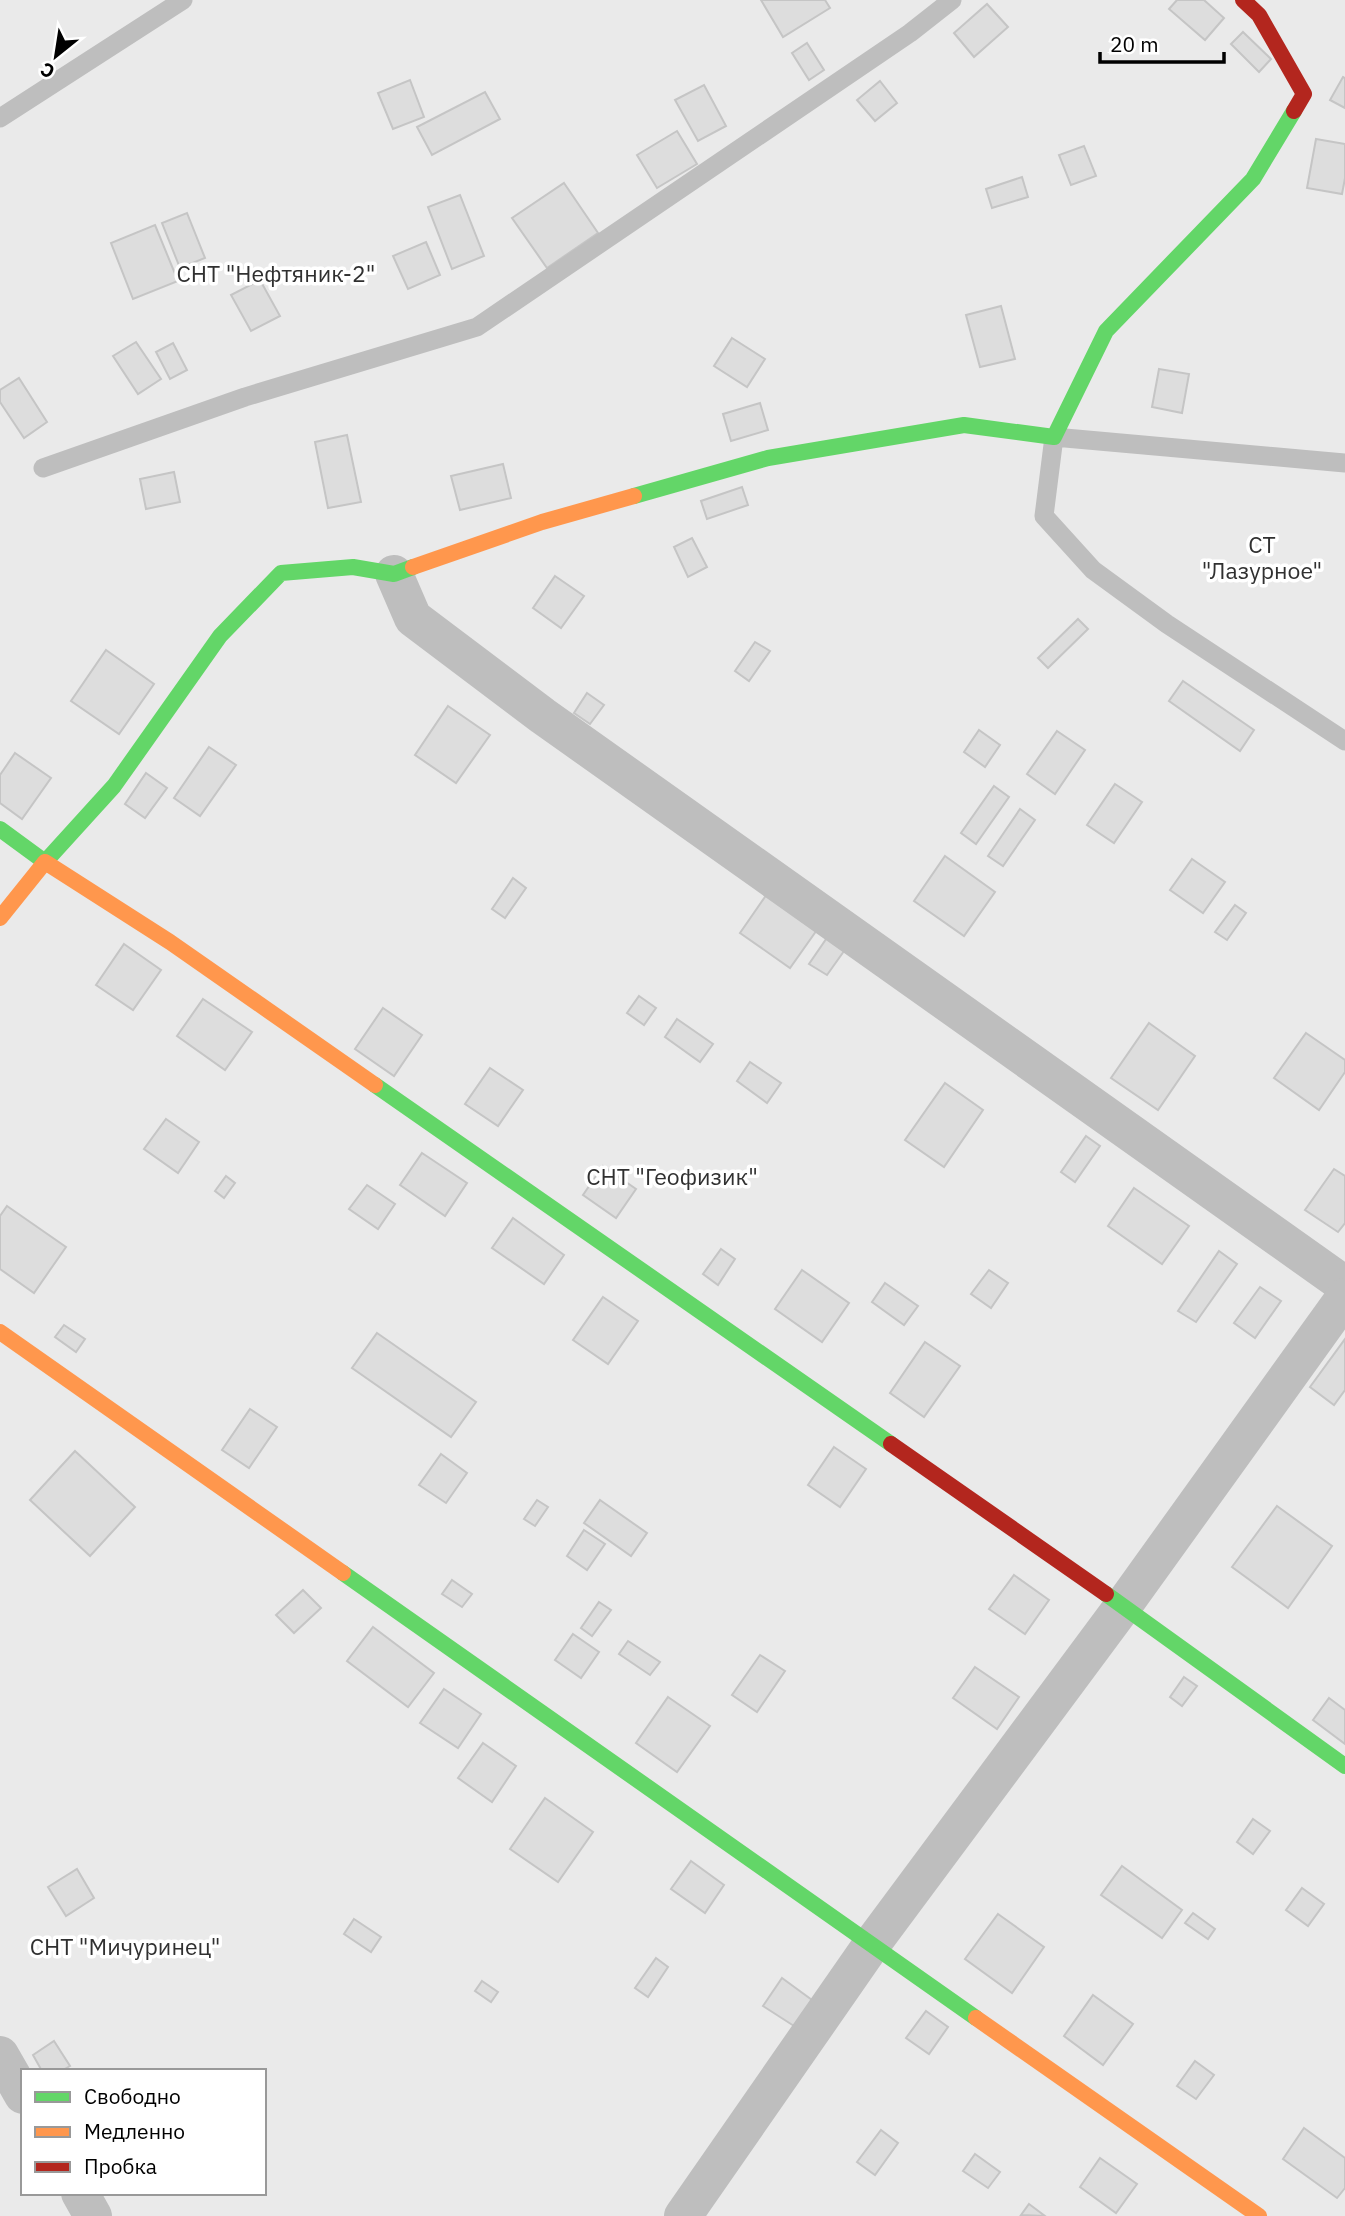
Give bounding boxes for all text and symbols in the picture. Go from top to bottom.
north arrow [21,21,91,91]
scale bar [1100,21,1224,65]
text: 20 m [1110,30,1159,58]
text: С [36,57,59,84]
park label: СНТ "Нефтяник-2" [177,258,375,288]
park label: СТ "Лазурное" [1202,529,1322,585]
park label: СНТ "Геофизик" [586,1161,758,1191]
park label: СНТ "Мичуринец" [30,1931,220,1961]
legend [21,2069,266,2195]
text: Свободно [84,2082,181,2110]
text: Медленно [84,2117,185,2145]
text: Пробка [84,2152,157,2180]

